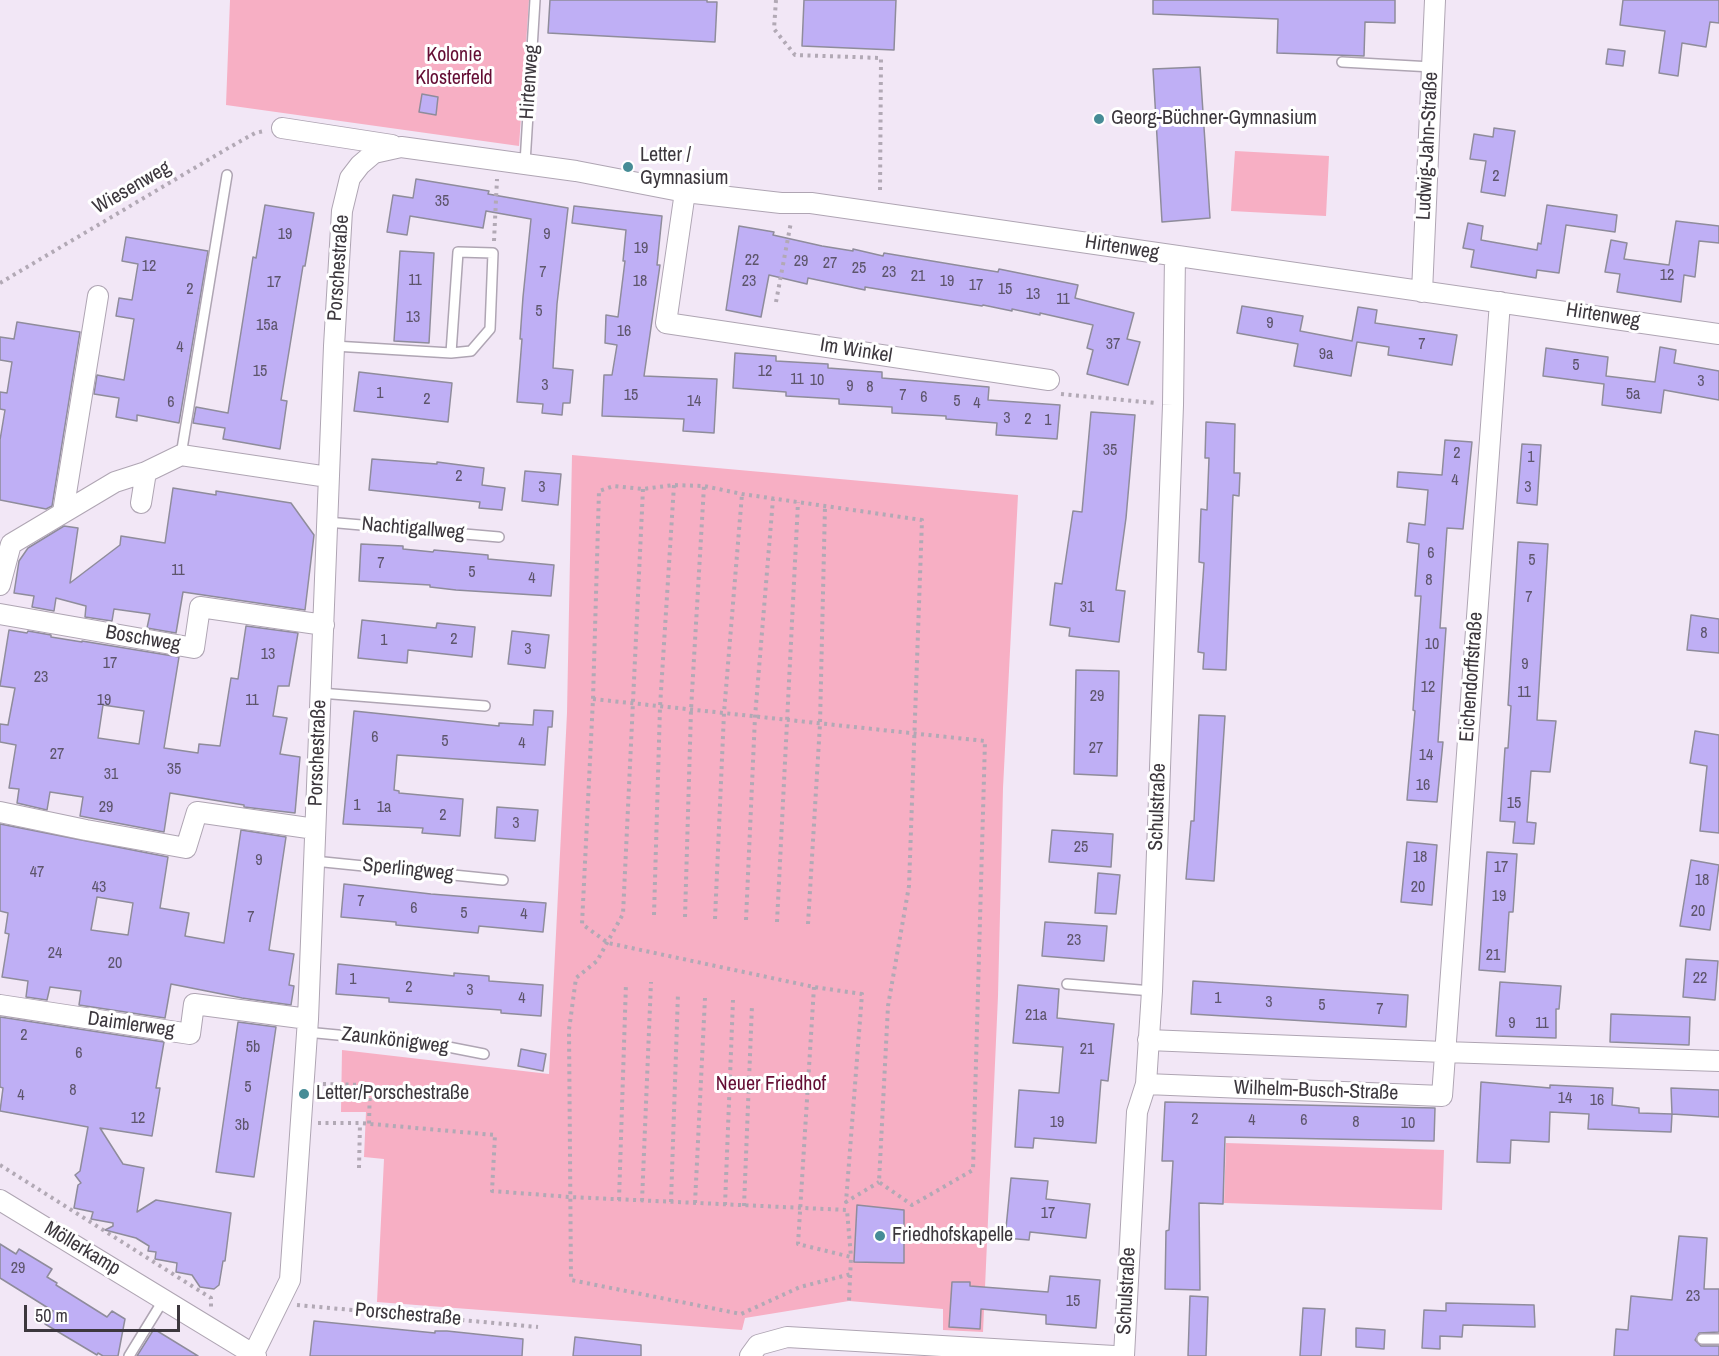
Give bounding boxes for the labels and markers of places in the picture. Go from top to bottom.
place label: Georg-Büchner-Gymnasium [1111,107,1317,131]
marker: Georg-Büchner-Gymnasium [1092,112,1106,126]
place label: Letter / Gymnasium [640,144,728,191]
marker: Letter / Gymnasium [621,160,635,174]
place label: Letter/Porschestraße [316,1082,469,1106]
marker: Letter/Porschestraße [297,1087,311,1101]
place label: Friedhofskapelle [892,1224,1013,1248]
marker: Friedhofskapelle [873,1229,887,1243]

